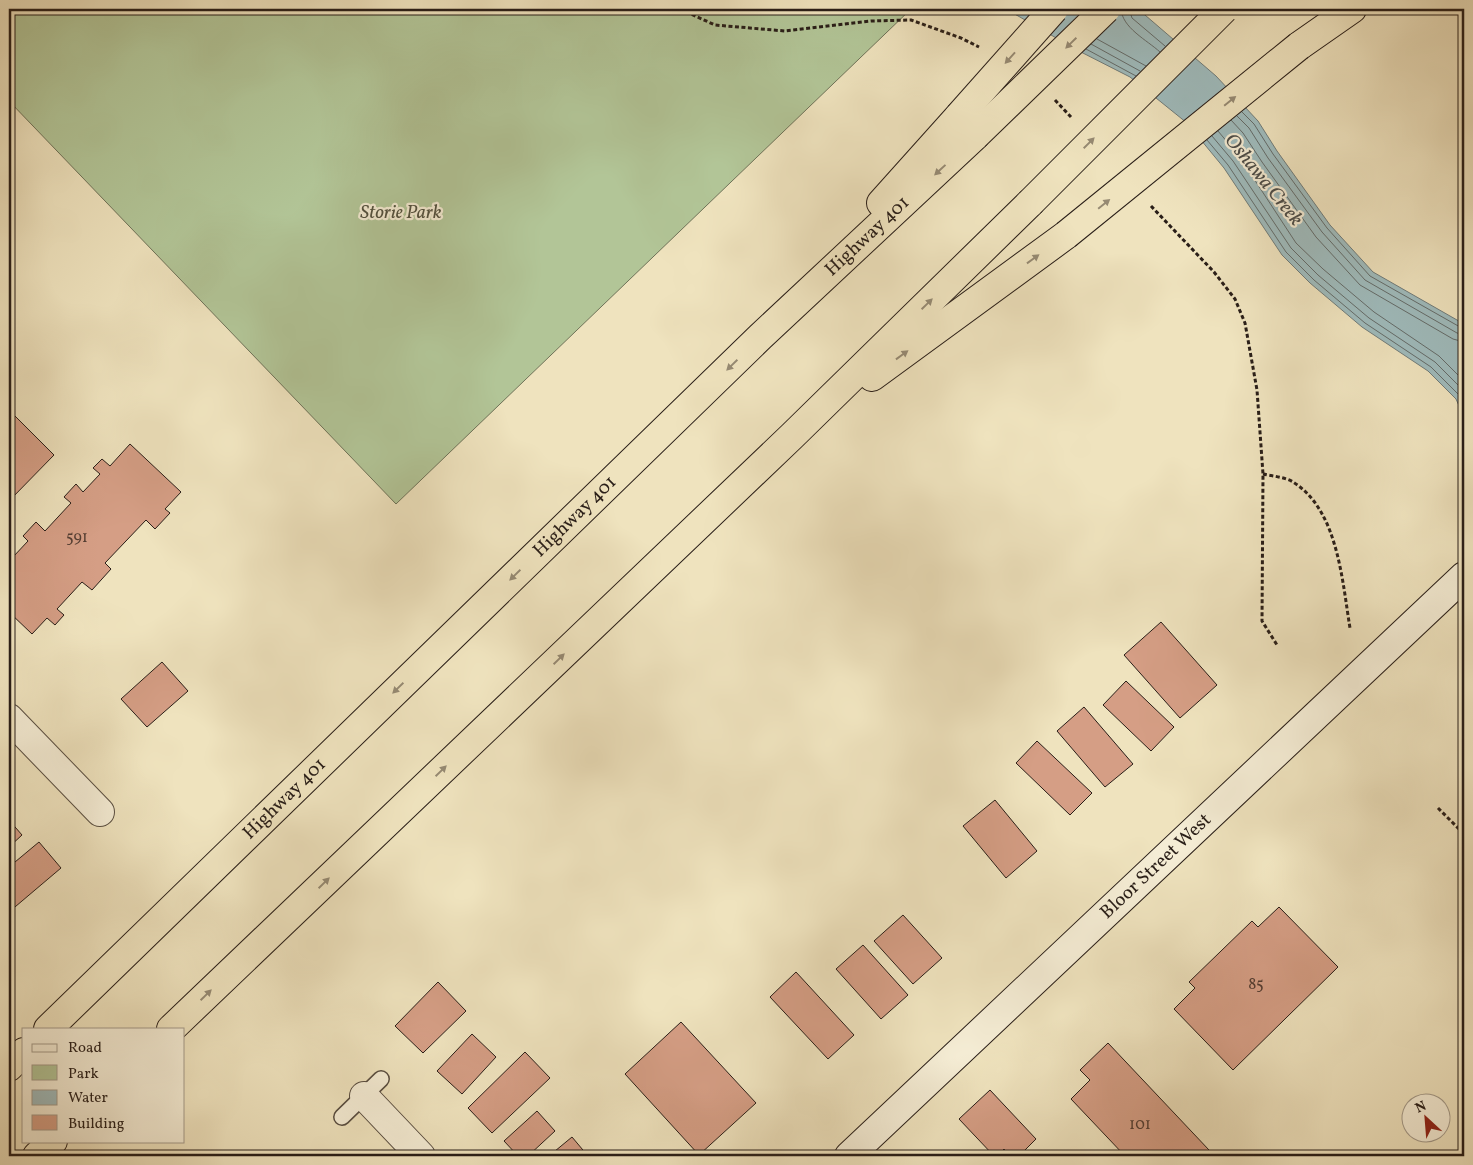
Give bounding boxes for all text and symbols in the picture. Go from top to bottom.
one-way arrow [1065,37,1077,49]
one-way arrow [1004,52,1016,64]
one-way arrow [1223,96,1236,107]
water label: Oshawa Creek [1217,128,1309,232]
one-way arrow [1083,138,1095,150]
one-way arrow [934,164,946,176]
street label: Highway 401 [819,190,916,283]
one-way arrow [1097,198,1110,209]
park label: Storie Park [360,200,442,226]
one-way arrow [1026,254,1040,264]
one-way arrow [921,298,933,310]
one-way arrow [895,350,909,360]
one-way arrow [726,358,738,370]
street label: Highway 401 [528,470,623,563]
house number: 591 [66,527,88,549]
one-way arrow [509,569,521,581]
one-way arrow [552,653,564,665]
one-way arrow [392,682,404,694]
street label: Highway 401 [237,752,332,846]
one-way arrow [435,765,447,777]
street label: Bloor Street West [1095,807,1218,925]
one-way arrow [317,877,329,889]
house number: 85 [1248,974,1264,996]
one-way arrow [200,989,212,1001]
legend [22,1028,185,1142]
text: Road [68,1038,102,1059]
text: Park [68,1064,99,1085]
text: Water [68,1088,108,1109]
north arrow [1400,1092,1450,1142]
text: N [1412,1097,1430,1118]
text: Building [68,1114,125,1135]
house number: 101 [1129,1114,1151,1136]

